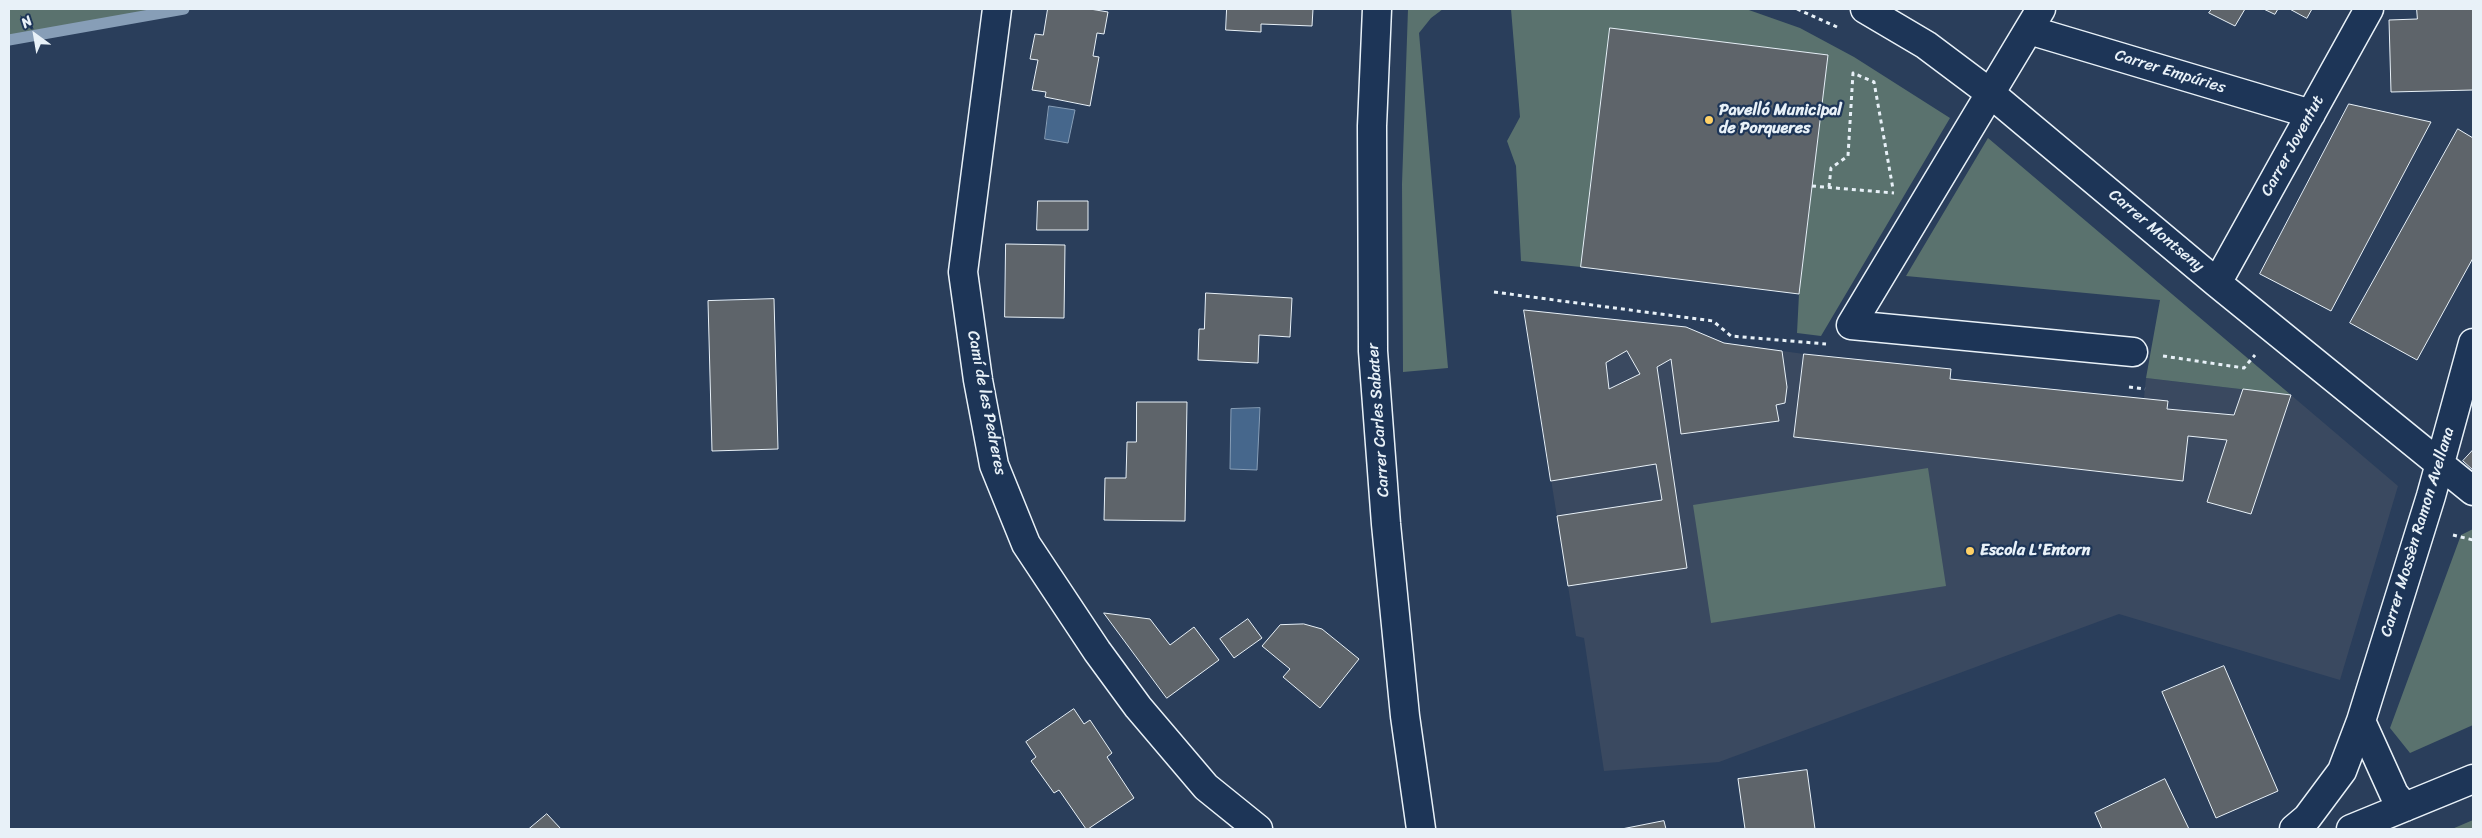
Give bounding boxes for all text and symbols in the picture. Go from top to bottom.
text: N [16,9,38,35]
north arrow [10,10,60,60]
street label: Carrer Empúries [2112,46,2228,98]
street label: Carrer Joventut [2257,92,2329,200]
place label: Pavelló Municipal de Porqueres [1719,101,1842,139]
marker: Pavelló Municipal de Porqueres [1703,114,1715,126]
street label: Carrer Montseny [2104,186,2208,276]
street label: Camí de les Pedreres [963,329,1009,477]
street label: Carrer Carles Sabater [1364,342,1394,498]
street label: Carrer Mossèn Ramon Avellana [2377,425,2459,639]
place label: Escola L'Entorn [1980,541,2090,561]
marker: Escola L'Entorn [1964,545,1976,557]

